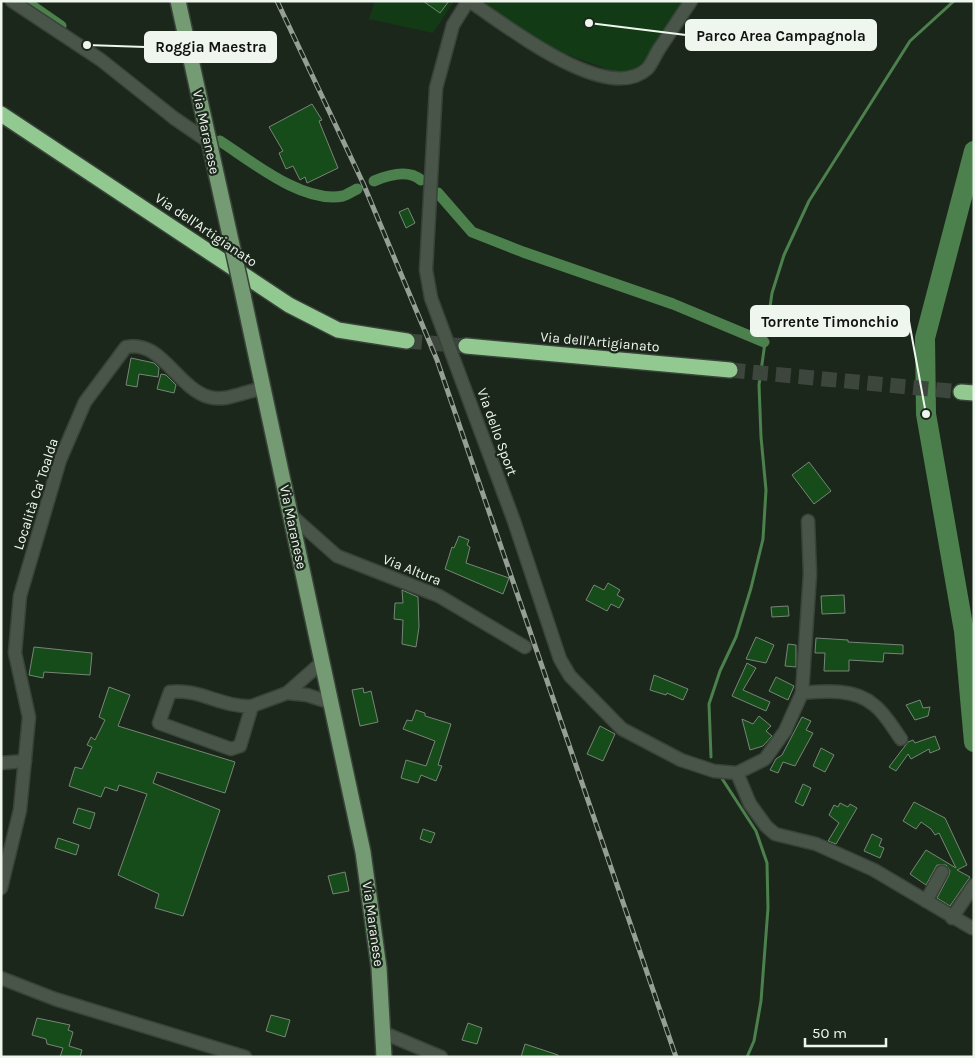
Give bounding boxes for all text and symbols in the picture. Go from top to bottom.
callout: Parco Area Campagnola [686,20,876,50]
text: Parco Area Campagnola [696,27,866,45]
callout: Roggia Maestra [145,32,276,62]
text: Roggia Maestra [155,38,267,56]
street label: Via Maranese [189,88,223,176]
street label: Via dell'Artigianato [152,189,260,271]
callout: Torrente Timonchio [751,306,909,336]
text: Torrente Timonchio [761,313,899,331]
street label: Via dell'Artigianato [540,328,660,356]
street label: Via dello Sport [473,386,521,478]
street label: Località Ca' Toalda [10,436,62,552]
street label: Via Maranese [276,483,310,571]
street label: Via Altura [380,551,444,589]
street label: Via Maranese [359,880,387,968]
scale bar [805,1016,886,1048]
text: 50 m [812,1024,847,1042]

